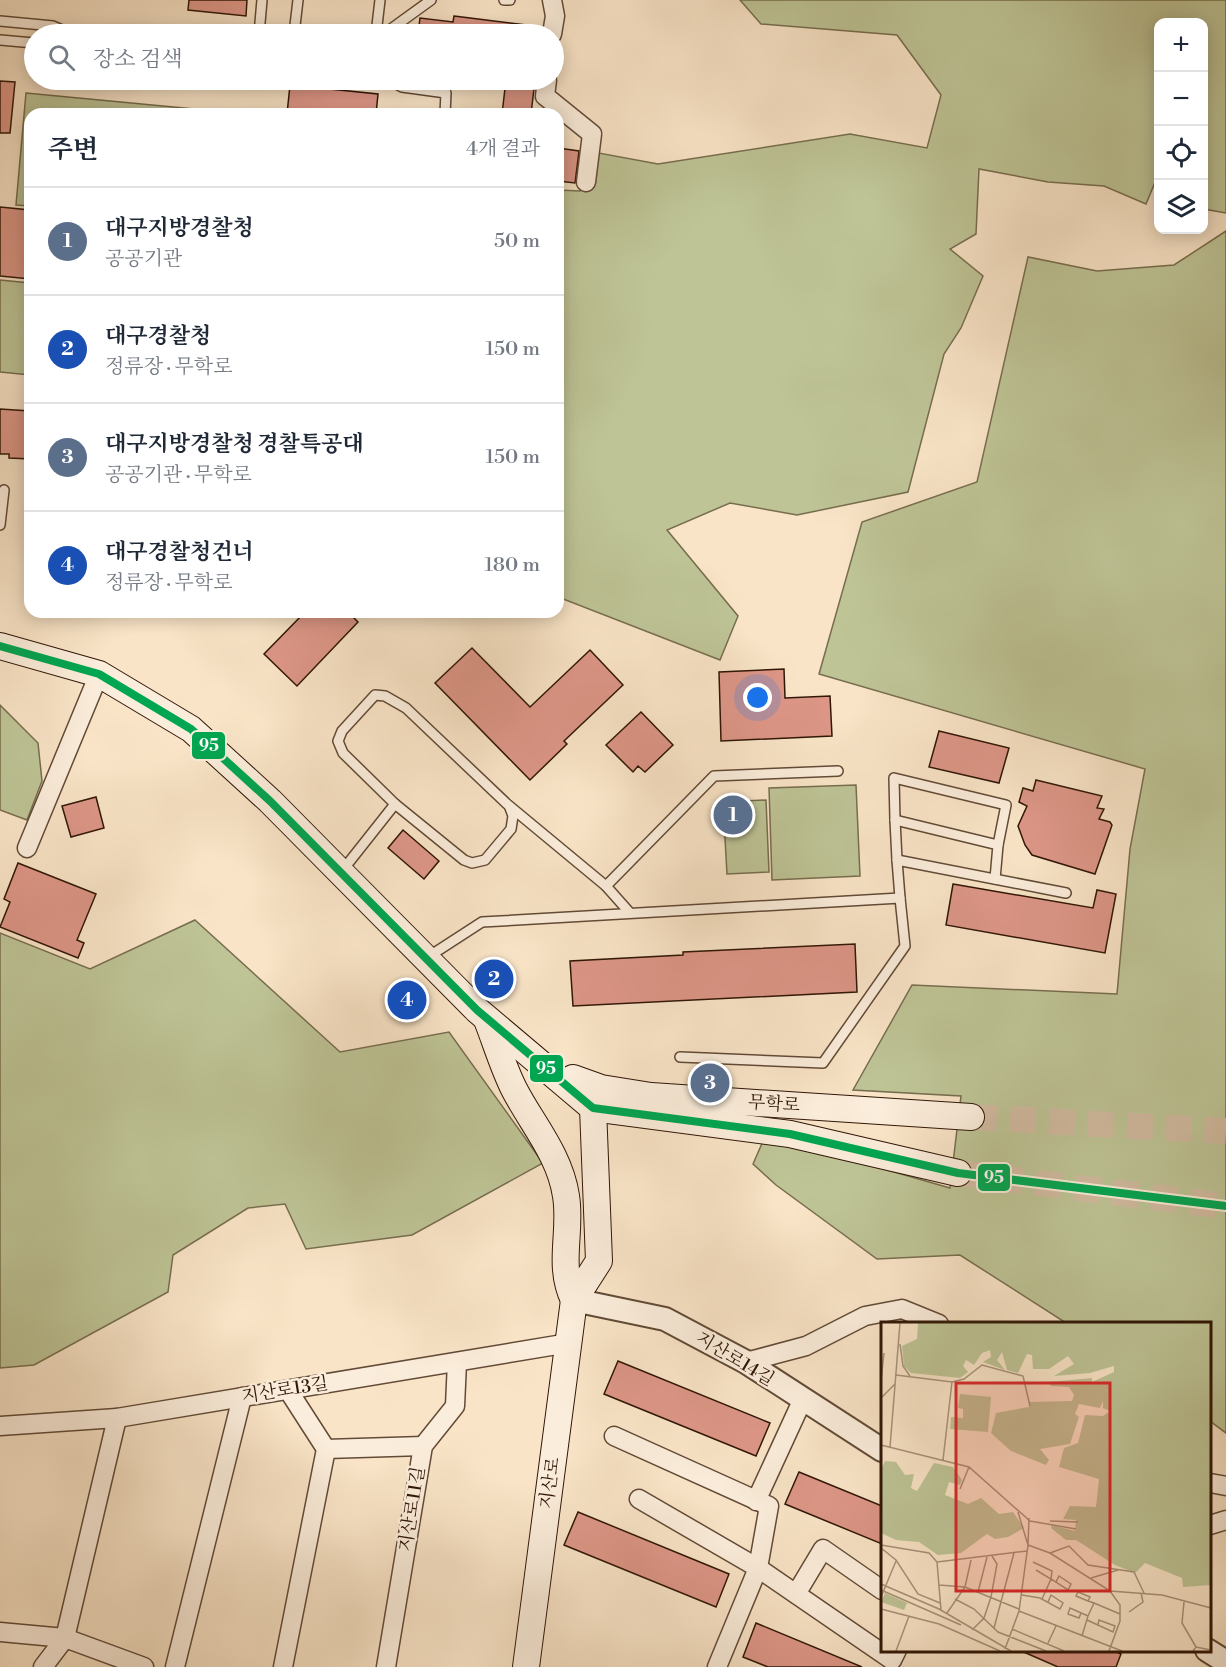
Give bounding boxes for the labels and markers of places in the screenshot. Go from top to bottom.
pin: 1 [714,792,752,838]
pin: 2 [474,956,514,1002]
pin: 4 [388,978,426,1022]
pin: 3 [690,1060,730,1106]

